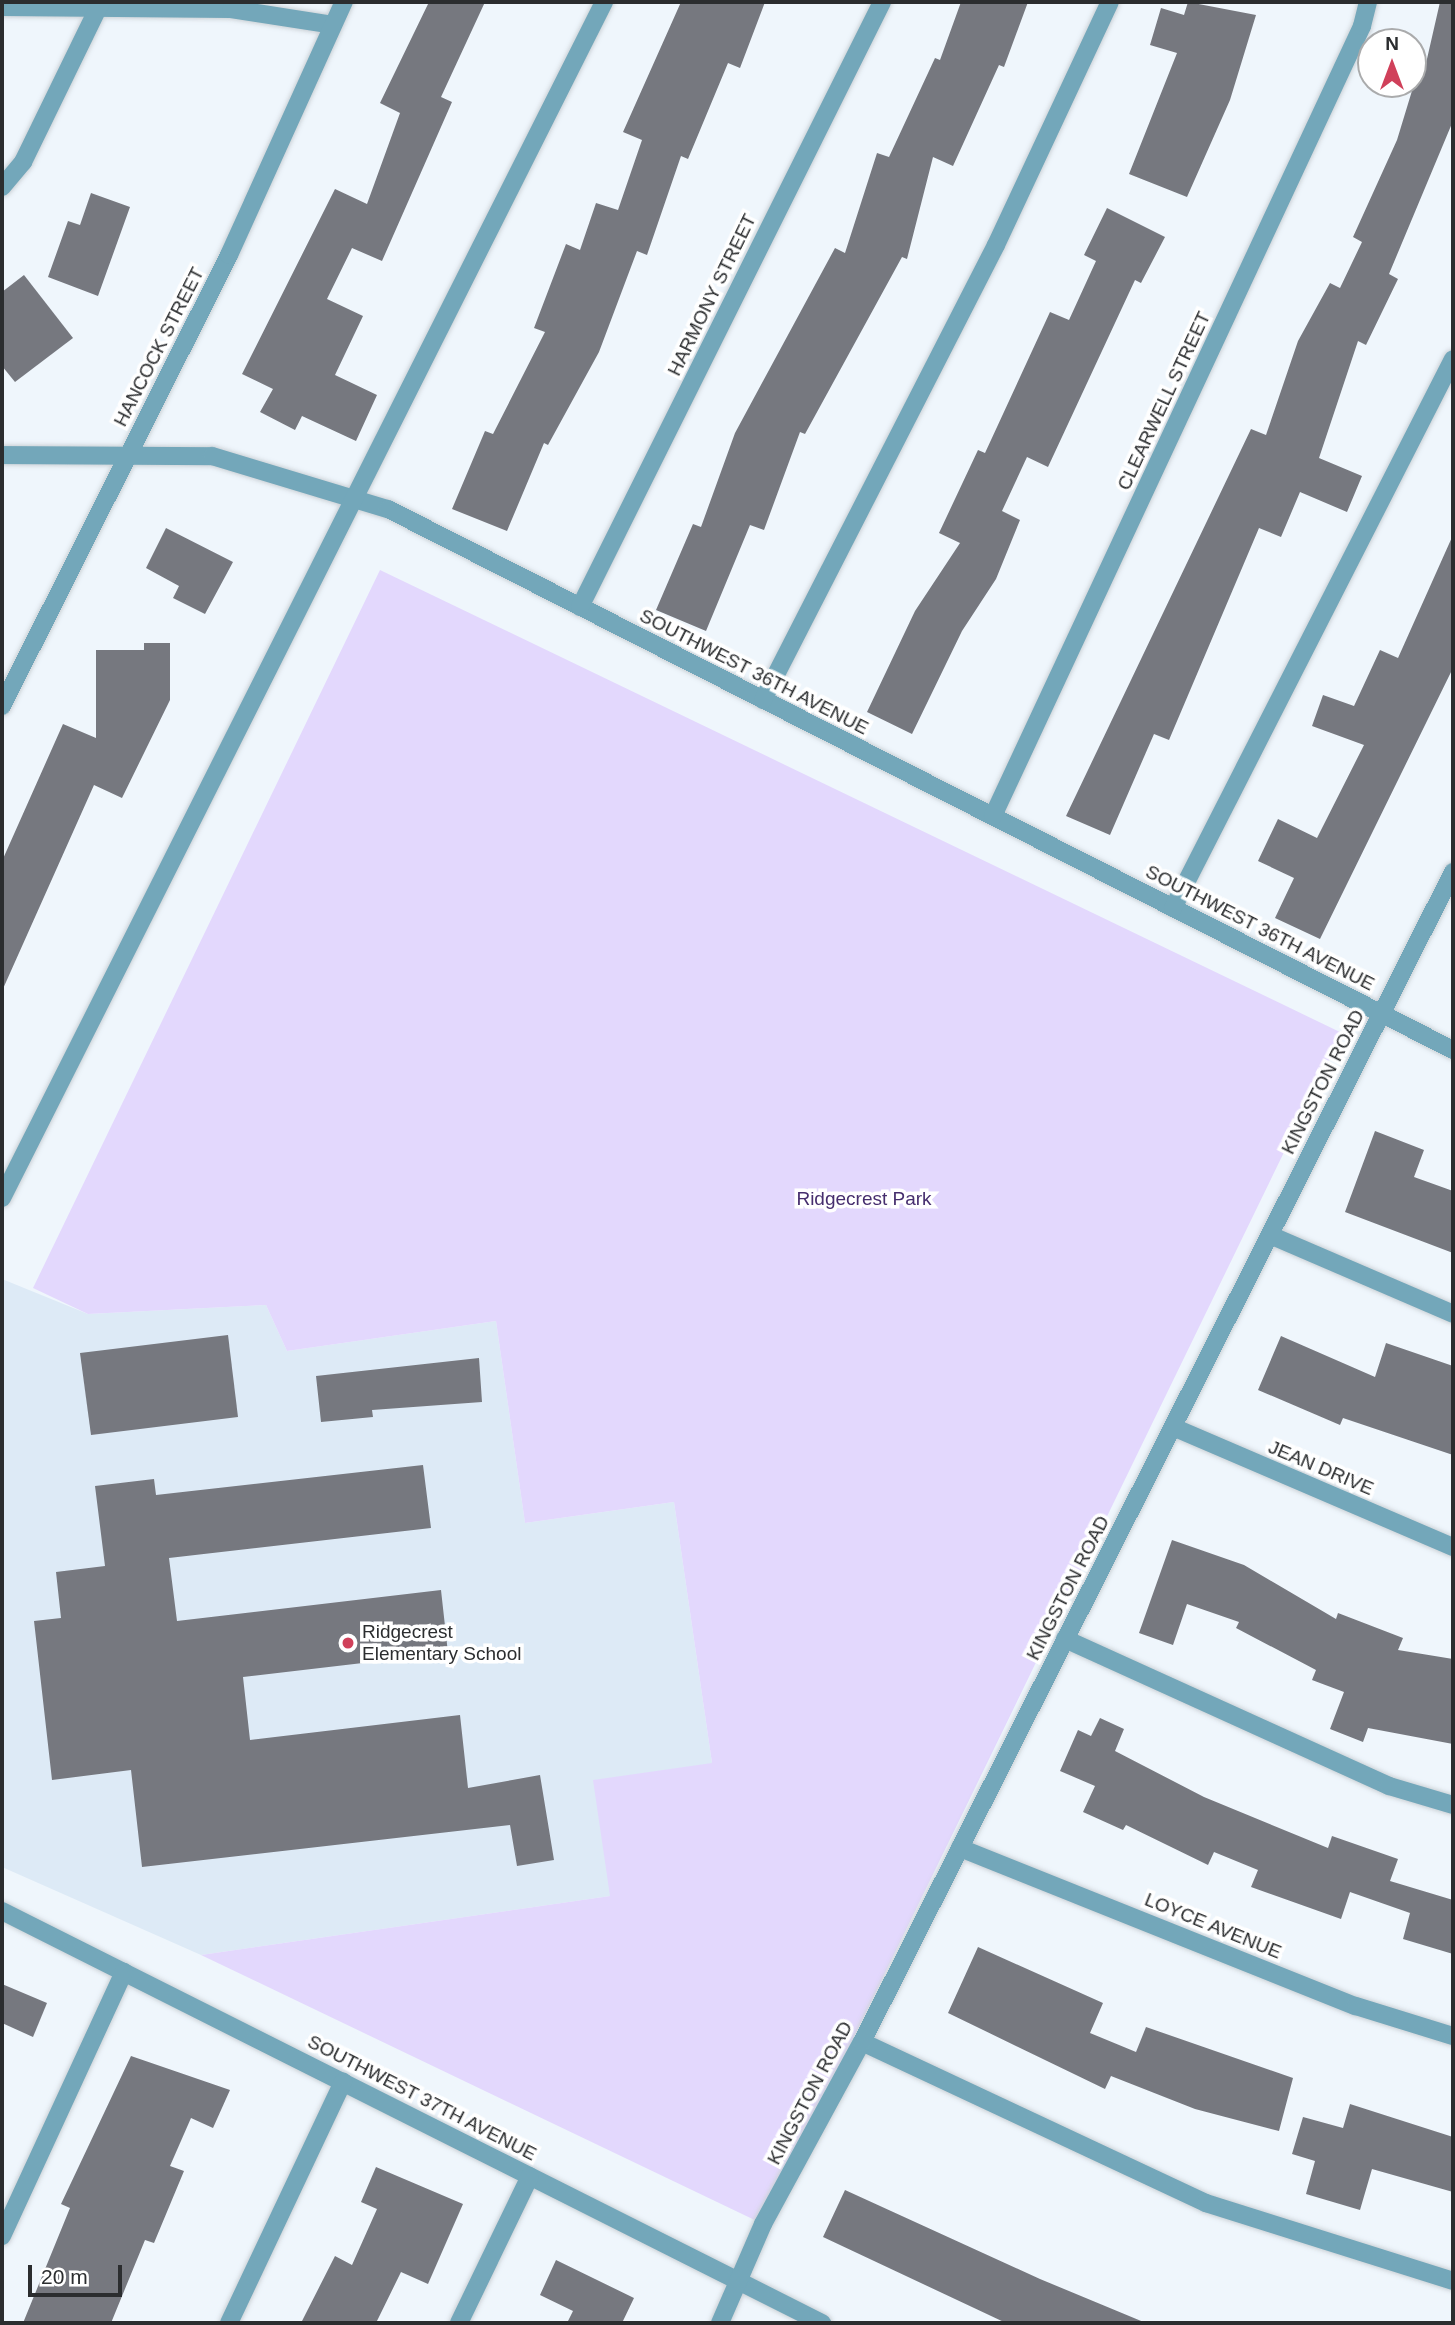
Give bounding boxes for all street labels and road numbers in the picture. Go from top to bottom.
street label: HARMONY STREET [663,210,761,380]
street label: HANCOCK STREET [109,264,209,430]
street label: CLEARWELL STREET [1112,308,1216,494]
street label: SOUTHWEST 36TH AVENUE [635,604,873,740]
street label: SOUTHWEST 36TH AVENUE [1141,860,1379,996]
street label: KINGSTON ROAD [1277,1006,1369,1158]
street label: JEAN DRIVE [1265,1436,1377,1500]
street label: KINGSTON ROAD [1022,1512,1114,1664]
street label: LOYCE AVENUE [1141,1888,1285,1964]
street label: KINGSTON ROAD [763,2017,857,2169]
street label: SOUTHWEST 37TH AVENUE [303,2030,541,2166]

